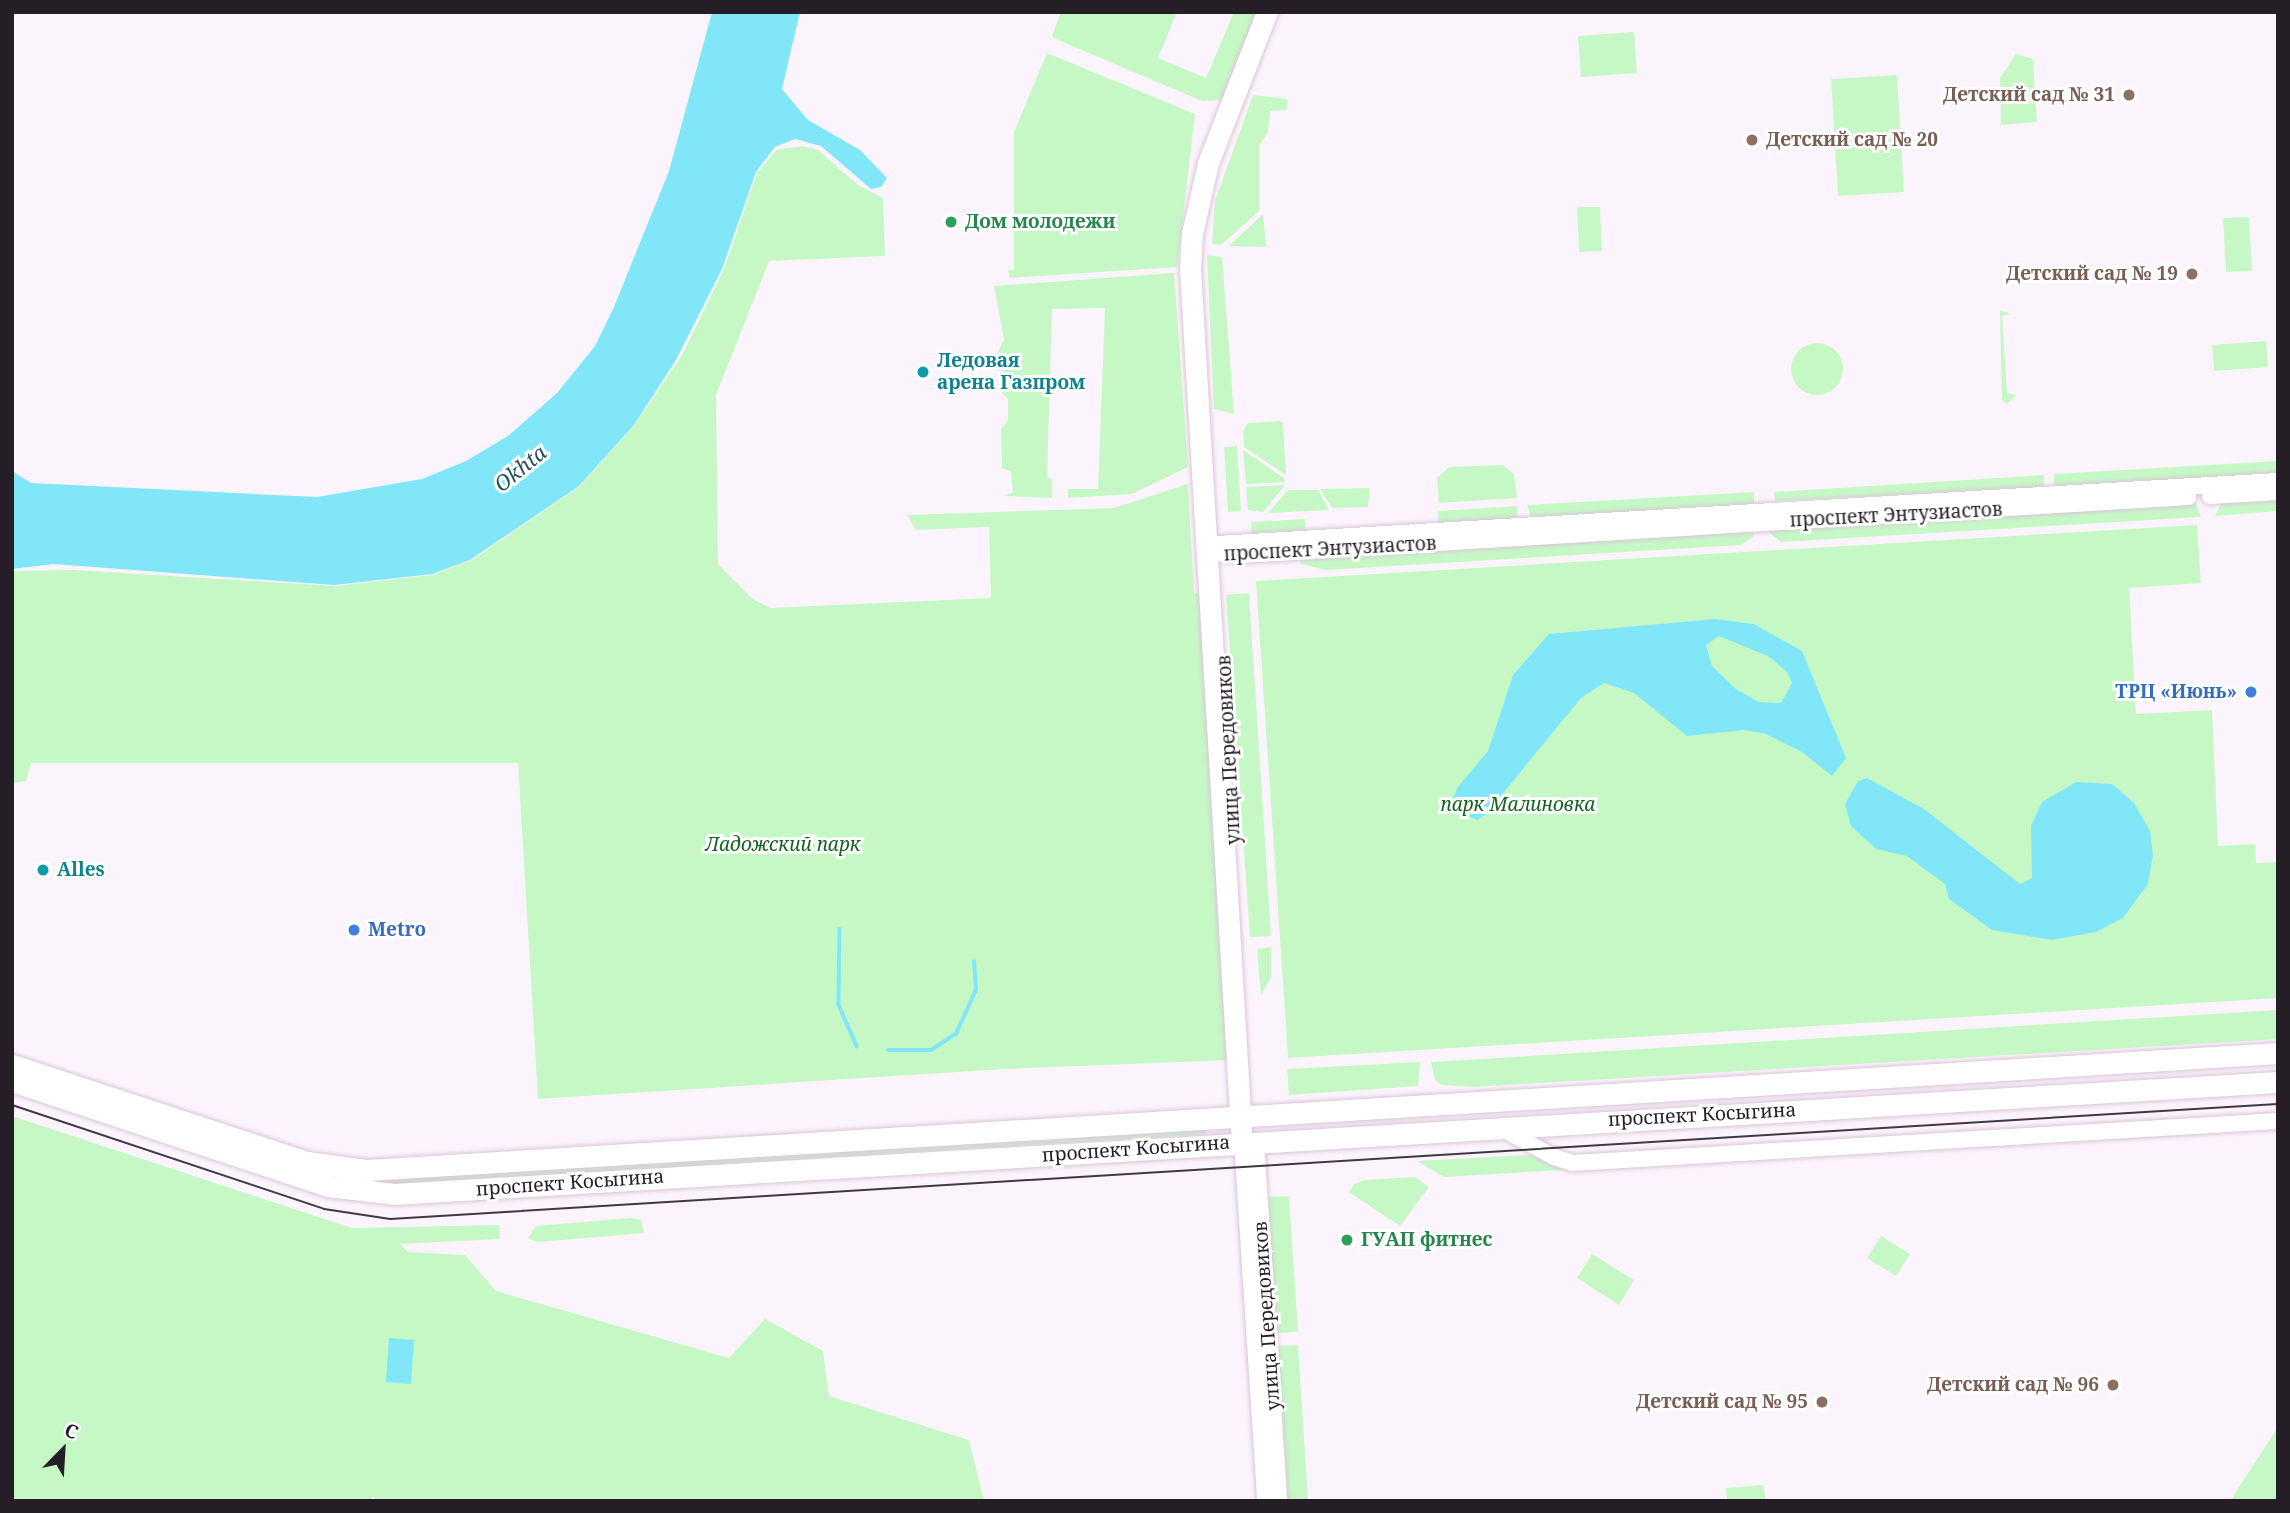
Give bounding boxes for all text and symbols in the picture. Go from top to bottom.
place label: Детский сад № 31 [1943,84,2115,106]
marker: Детский сад № 31 [2121,87,2137,103]
place label: Детский сад № 20 [1766,129,1938,151]
marker: Детский сад № 20 [1744,132,1760,148]
place label: Дом молодежи [965,211,1115,233]
marker: Дом молодежи [943,214,959,230]
place label: Детский сад № 19 [2006,263,2178,285]
marker: Детский сад № 19 [2184,266,2200,282]
place label: Ледовая арена Газпром [937,350,1085,394]
marker: Ледовая арена Газпром [915,364,931,380]
water label: Okhta [489,439,551,497]
street label: проспект Энтузиастов [1789,498,2003,532]
street label: проспект Энтузиастов [1223,532,1437,566]
street label: улица Передовиков [1213,655,1245,845]
place label: ТРЦ «Июнь» [2115,681,2237,703]
marker: ТРЦ «Июнь» [2243,684,2259,700]
park label: парк Малиновка [1441,794,1595,816]
park label: Ладожский парк [705,834,861,856]
place label: Alles [57,859,105,881]
marker: Alles [35,862,51,878]
place label: Metro [368,919,426,941]
marker: Metro [346,922,362,938]
street label: проспект Косыгина [1607,1099,1797,1131]
street label: проспект Косыгина [1041,1131,1231,1167]
street label: проспект Косыгина [475,1165,665,1201]
street label: улица Передовиков [1249,1221,1285,1411]
place label: ГУАП фитнес [1361,1229,1492,1251]
marker: ГУАП фитнес [1339,1232,1355,1248]
place label: Детский сад № 96 [1927,1374,2099,1396]
marker: Детский сад № 96 [2105,1377,2121,1393]
place label: Детский сад № 95 [1636,1391,1808,1413]
marker: Детский сад № 95 [1814,1394,1830,1410]
north arrow [28,1415,98,1485]
text: С [61,1416,83,1445]

